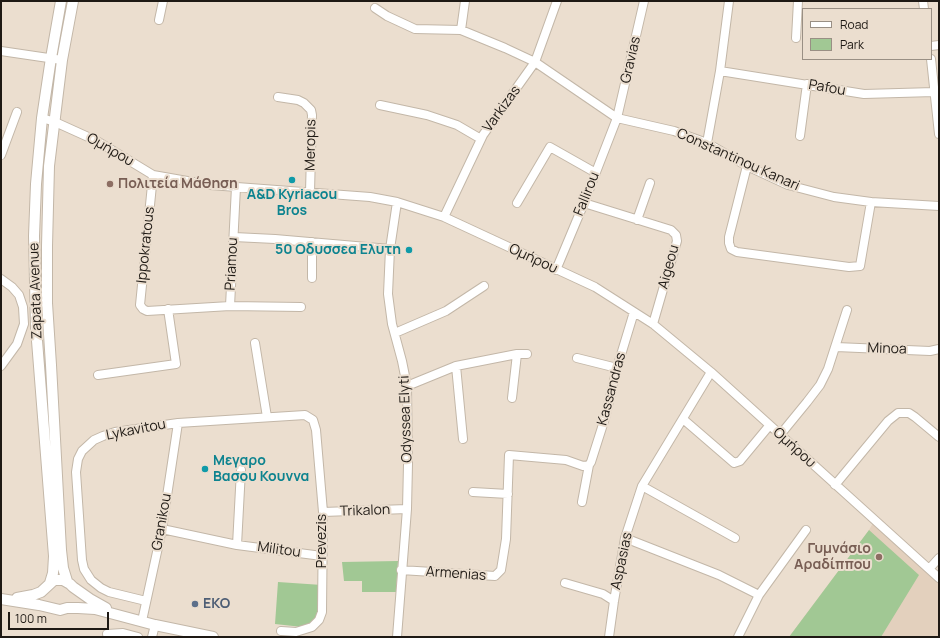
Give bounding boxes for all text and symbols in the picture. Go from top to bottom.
legend [802,8,932,60]
text: Road [840,16,868,33]
street label: Gravias [617,35,645,85]
text: Park [840,36,864,53]
street label: Pafou [807,76,847,100]
street label: Varkizas [480,83,524,135]
street label: Meropis [302,119,320,171]
street label: Constantinou Kanari [674,125,802,195]
street label: Ομήρου [83,130,137,170]
street label: Fallirou [571,170,603,218]
marker: A&D Kyriacou Bros [287,175,297,185]
place label: Πολιτεία Μάθηση [118,176,238,192]
marker: Πολιτεία Μάθηση [105,179,115,189]
place label: A&D Kyriacou Bros [247,187,337,220]
street label: Ippokratous [134,206,158,284]
street label: Priamou [222,237,242,291]
street label: Ομήρου [506,240,560,278]
street label: Zapata Avenue [26,242,46,340]
place label: 50 Οδυσσεα Ελυτη [275,242,401,258]
street label: Aigeou [655,243,683,291]
marker: 50 Οδυσσεα Ελυτη [404,245,414,255]
street label: Minoa [867,340,907,358]
street label: Kassandras [594,351,630,427]
street label: Odyssea Elyti [396,375,416,463]
street label: Lykavitou [105,416,167,444]
street label: Ομήρου [769,424,819,472]
place label: Μεγαρο Βασου Κουννα [213,453,309,486]
marker: Μεγαρο Βασου Κουννα [200,464,210,474]
street label: Granikou [149,492,175,552]
street label: Trikalon [339,502,391,520]
street label: Prevezis [314,514,330,568]
street label: Aspasias [608,531,636,591]
street label: Militou [256,539,302,561]
place label: Γυμνάσιο Αραδίππου [794,541,871,574]
marker: Γυμνάσιο Αραδίππου [874,552,884,562]
street label: Armenias [425,564,487,584]
place label: EKO [203,596,230,612]
marker: EKO [190,599,200,609]
scale bar [10,604,111,630]
text: 100 m [15,610,47,627]

